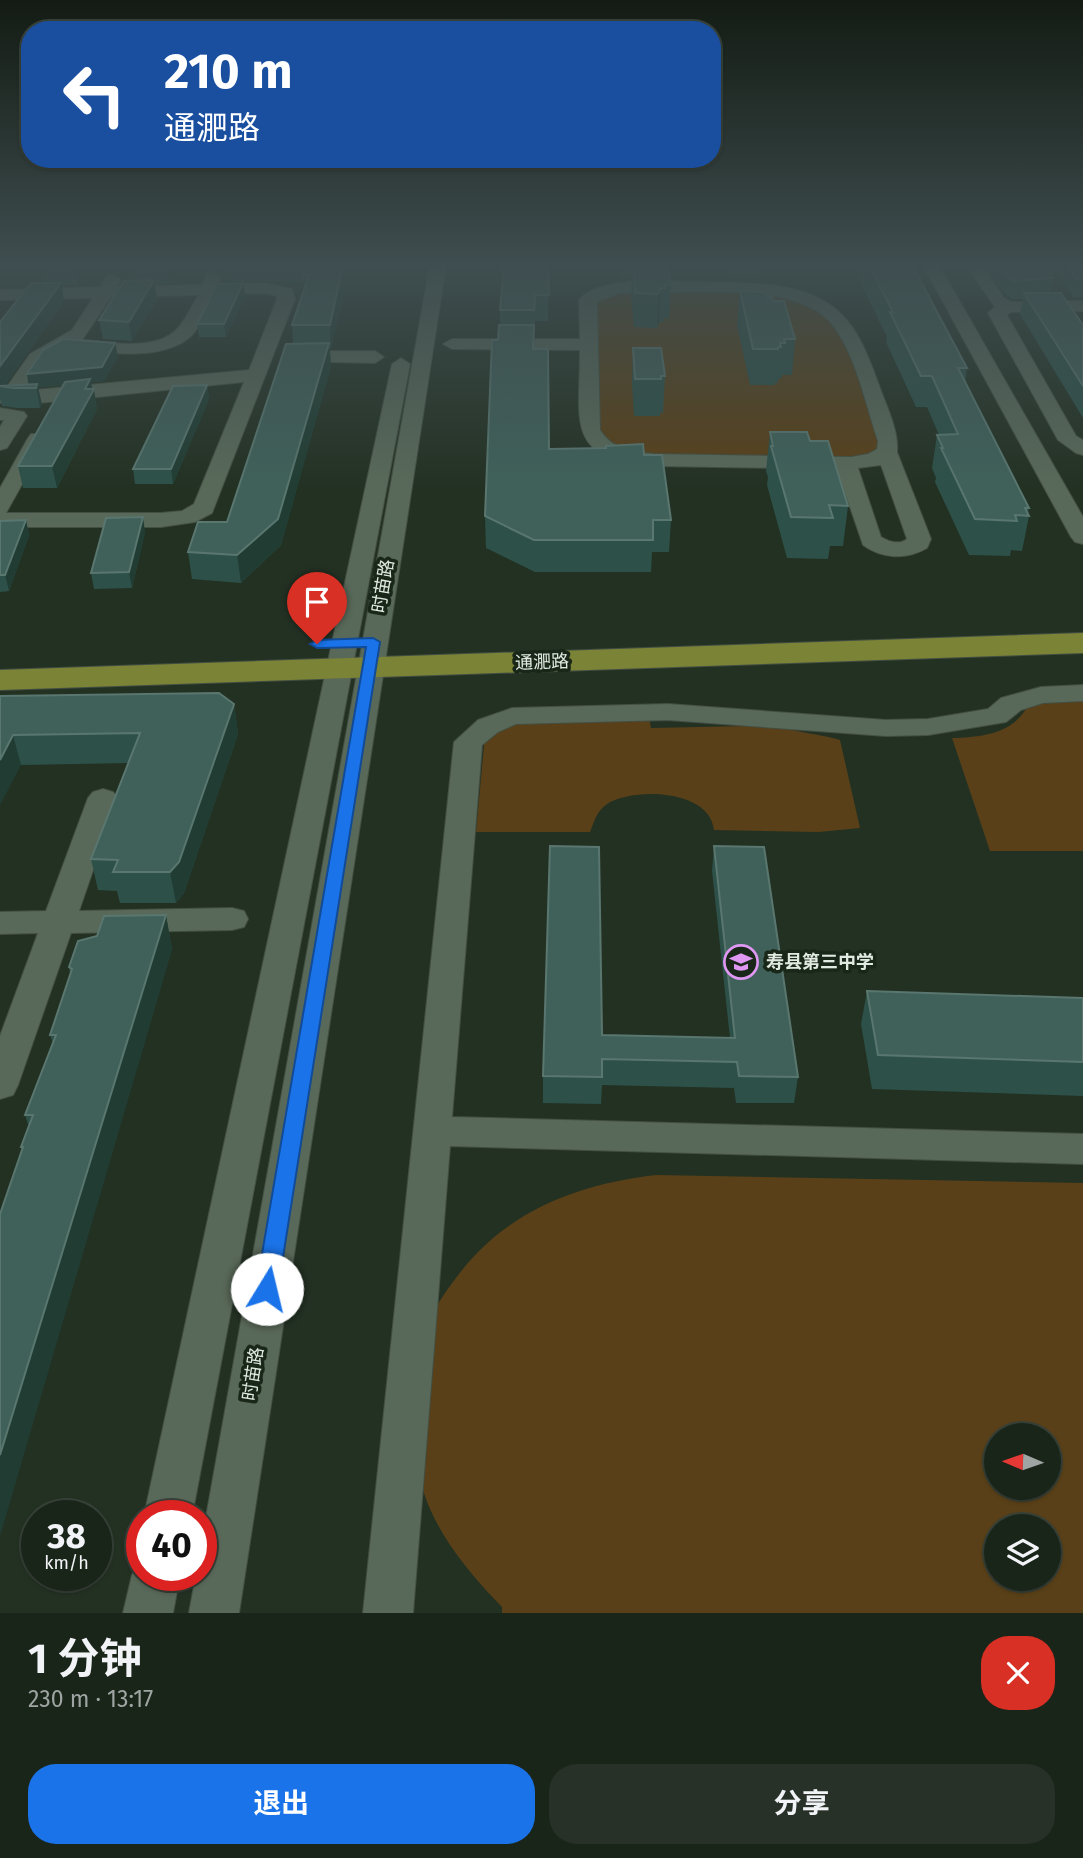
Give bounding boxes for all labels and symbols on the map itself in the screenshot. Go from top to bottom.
street label: 时苗路 [367,558,399,614]
pin [287,572,347,644]
street label: 通淝路 [515,650,569,674]
school or university icon: 寿县第三中学 [722,943,760,981]
place label: 寿县第三中学 [766,951,874,973]
position arrow [230,1252,304,1326]
street label: 时苗路 [238,1346,268,1402]
north arrow [984,1423,1060,1500]
speed limit sign: 40 [126,1500,217,1591]

